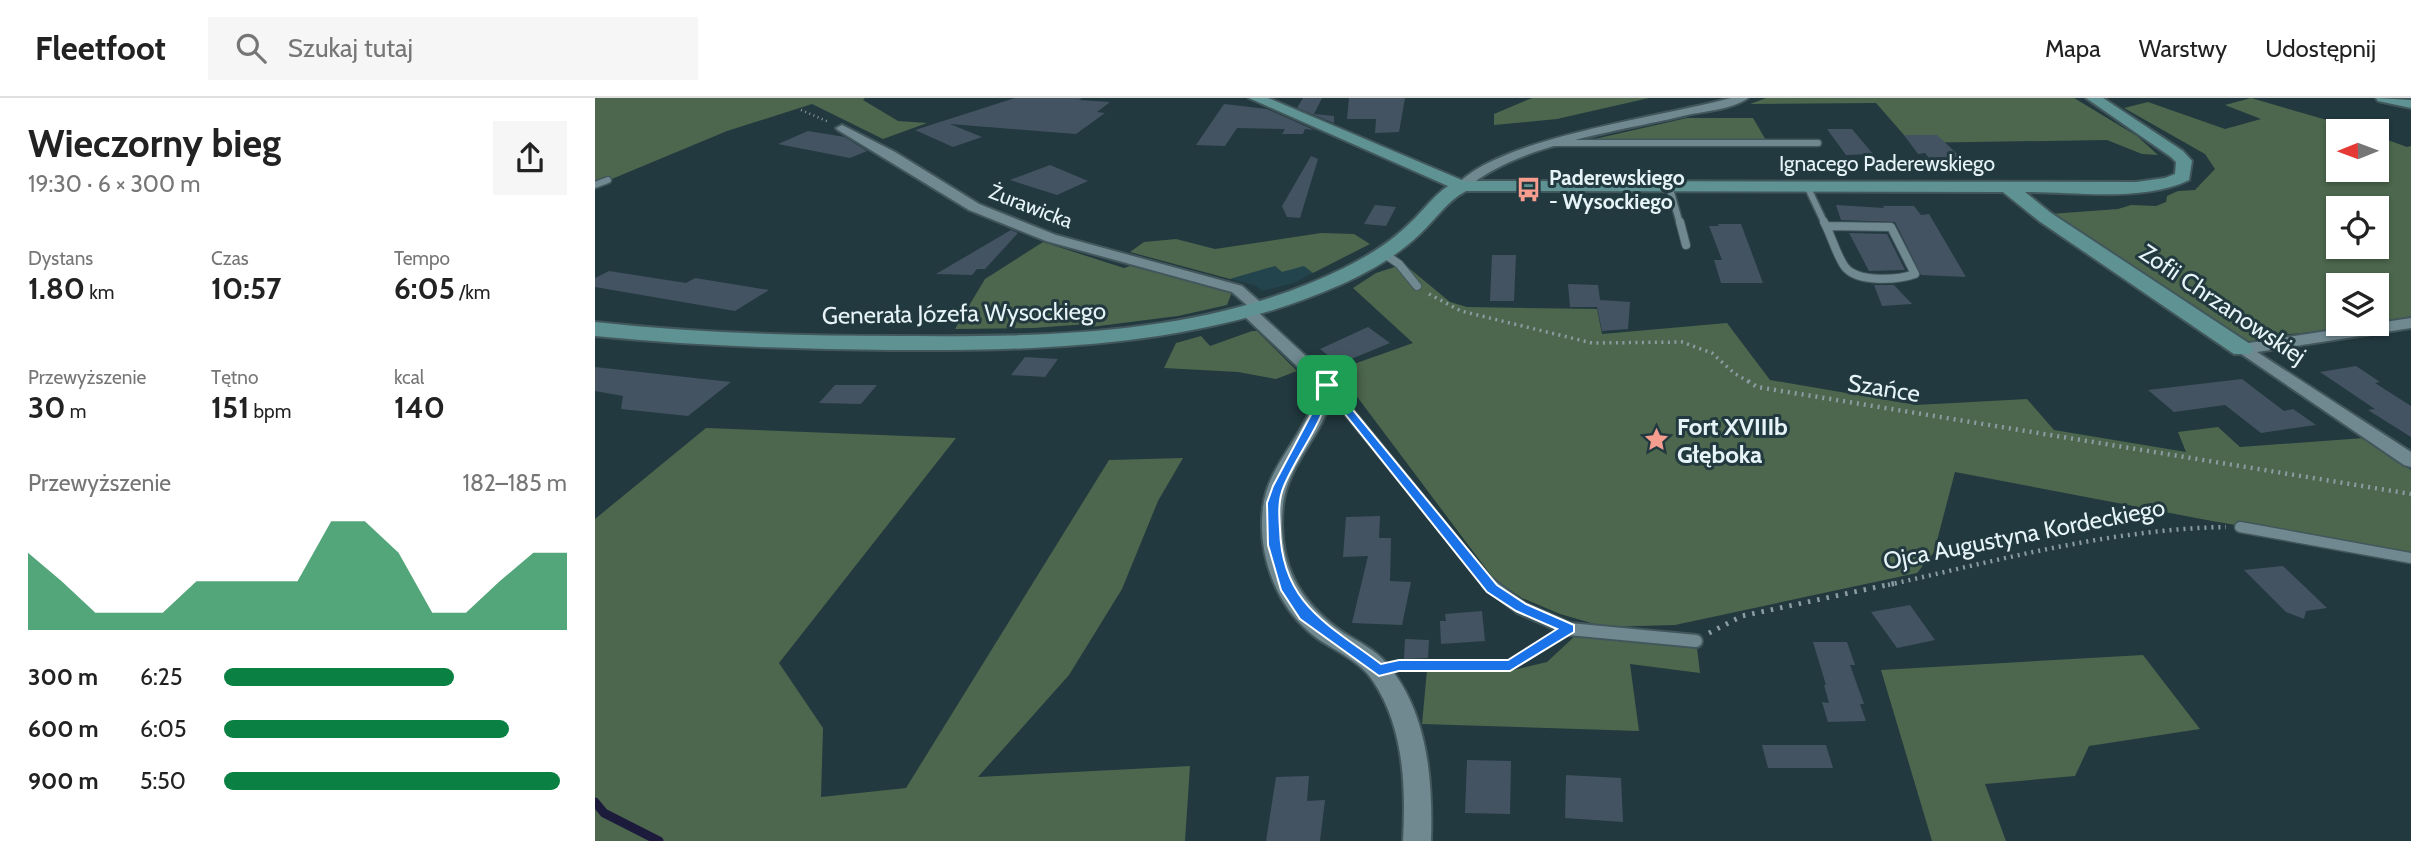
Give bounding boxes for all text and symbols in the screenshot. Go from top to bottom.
search box [208,17,698,80]
text: Fleetfoot [35,28,166,68]
icon: search [232,29,270,67]
text: Szukaj tutaj [288,32,413,64]
text: Mapa [2045,34,2101,63]
text: Warstwy [2139,34,2227,63]
text: Udostępnij [2265,34,2376,63]
north arrow [2326,119,2389,182]
map controls [2326,119,2389,336]
text: Wieczorny bieg [28,120,281,167]
button: share [493,121,567,195]
street label: Ignacego Paderewskiego [1779,151,1995,176]
place label: Paderewskiego - Wysockiego [1549,165,1685,214]
text: 19:30 · 6 × 300 m [28,170,200,198]
bus stop icon: Paderewskiego - Wysockiego [1515,175,1543,203]
street label: Żurawicka [986,179,1076,233]
button: locate [2326,196,2389,259]
street label: Zofii Chrzanowskiej [2134,238,2312,370]
text: Dystans [28,247,93,270]
text: Czas [211,247,249,270]
text: Tempo [394,247,450,270]
text: 1.80 [28,270,85,307]
text: 10:57 [211,270,281,307]
text: 6:05 [394,270,455,307]
button: layers [2326,273,2389,336]
text: km [85,281,114,304]
text: /km [455,281,490,304]
street label: Generała Józefa Wysockiego [822,296,1106,330]
pin [1297,355,1357,415]
text: Przewyższenie [28,366,146,389]
text: Tętno [211,366,258,389]
text: kcal [394,366,424,389]
icon: arrive [1308,366,1346,404]
street label: Szańce [1846,368,1922,408]
text: 30 [28,389,65,426]
text: 151 [211,389,249,426]
text: 140 [394,389,445,426]
text: m [65,400,86,423]
text: bpm [249,400,291,423]
place label: Fort XVIIIb Głęboka [1677,412,1788,469]
place icon: Fort XVIIIb Głęboka [1643,426,1671,454]
text: Przewyższenie [28,469,171,497]
text: 182–185 m [462,469,567,497]
street label: Ojca Augustyna Kordeckiego [1881,492,2167,576]
text: 300 m [28,663,98,691]
text: 6:25 [140,663,182,691]
text: 600 m [28,715,99,743]
text: 6:05 [140,715,186,743]
text: 900 m [28,767,99,795]
text: 5:50 [140,767,186,795]

